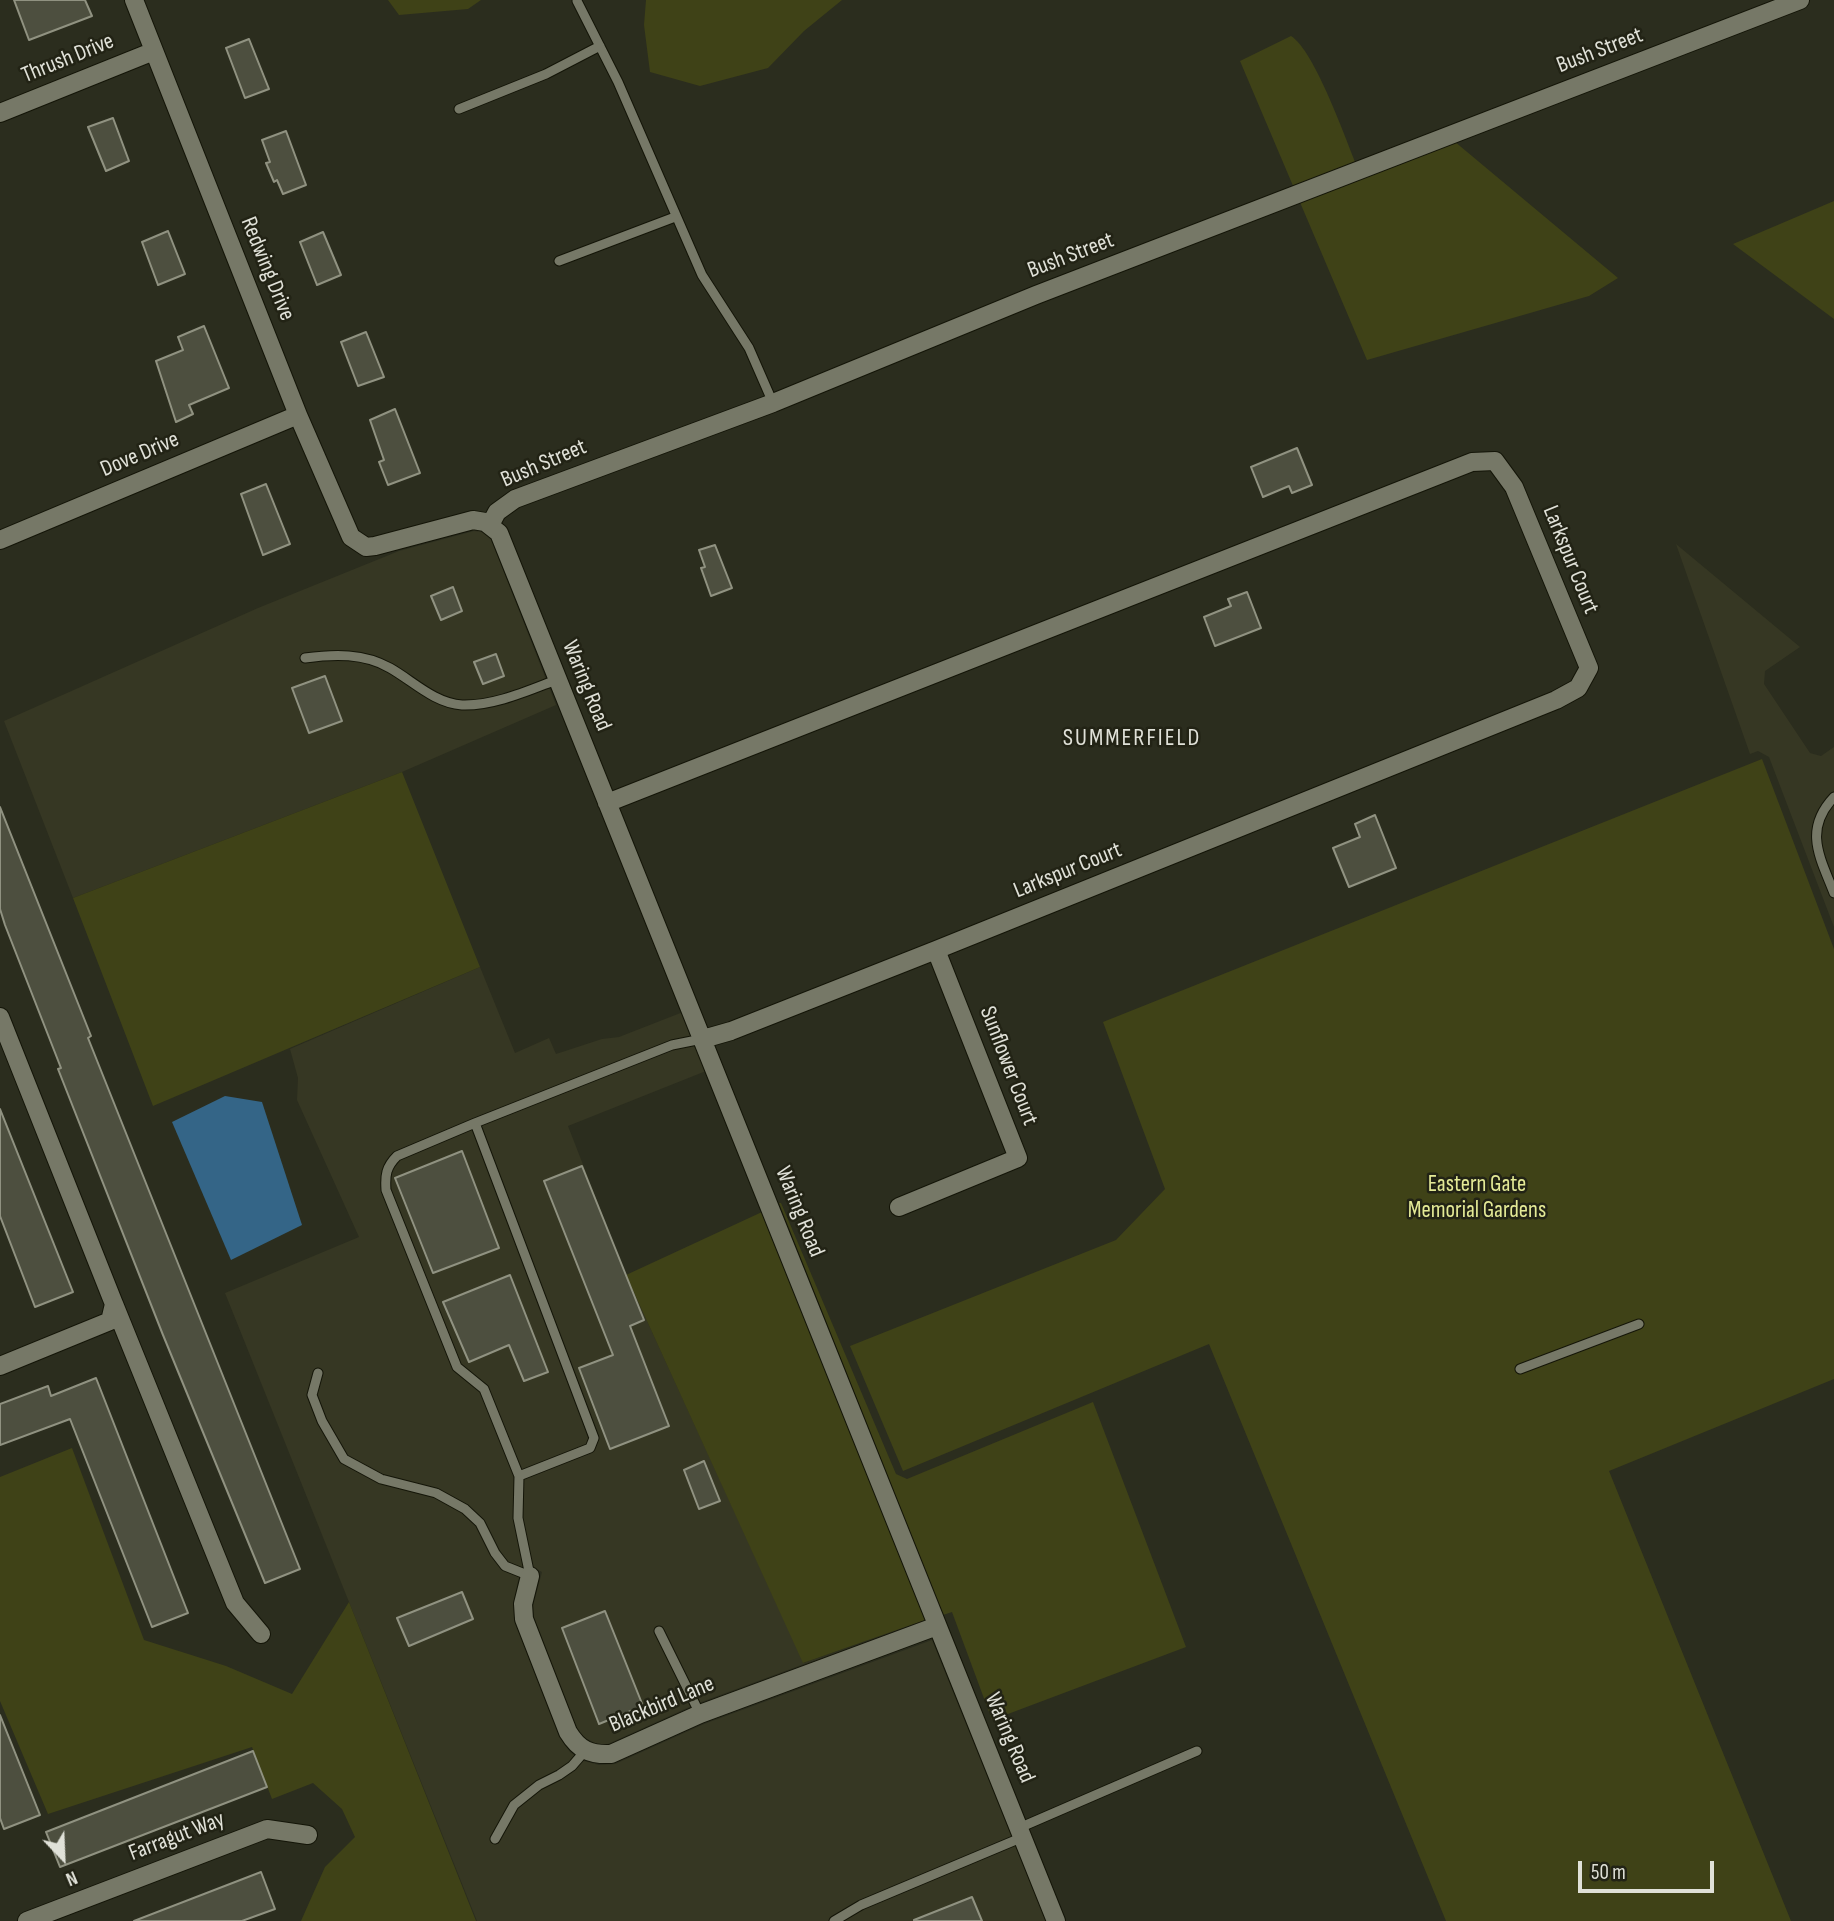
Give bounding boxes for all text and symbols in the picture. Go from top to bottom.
street label: Bush Street [1553,22,1647,80]
street label: Thrush Drive [18,28,118,90]
street label: Redwing Drive [234,213,300,325]
street label: Bush Street [1024,227,1118,285]
street label: Dove Drive [97,426,183,484]
street label: Bush Street [497,434,591,494]
street label: Larkspur Court [1536,502,1604,618]
street label: Waring Road [555,637,617,735]
district label: SUMMERFIELD [1064,725,1200,753]
street label: Larkspur Court [1010,837,1126,905]
street label: Sunflower Court [973,1003,1043,1129]
street label: Waring Road [768,1163,830,1261]
park label: Eastern Gate Memorial Gardens [1408,1171,1546,1225]
street label: Blackbird Lane [605,1671,719,1739]
street label: Waring Road [978,1689,1040,1787]
street label: Farragut Way [125,1806,229,1868]
north arrow [28,1823,98,1893]
scale bar [1582,1848,1718,1892]
text: 50 m [1591,1860,1626,1885]
text: N [62,1865,81,1890]

